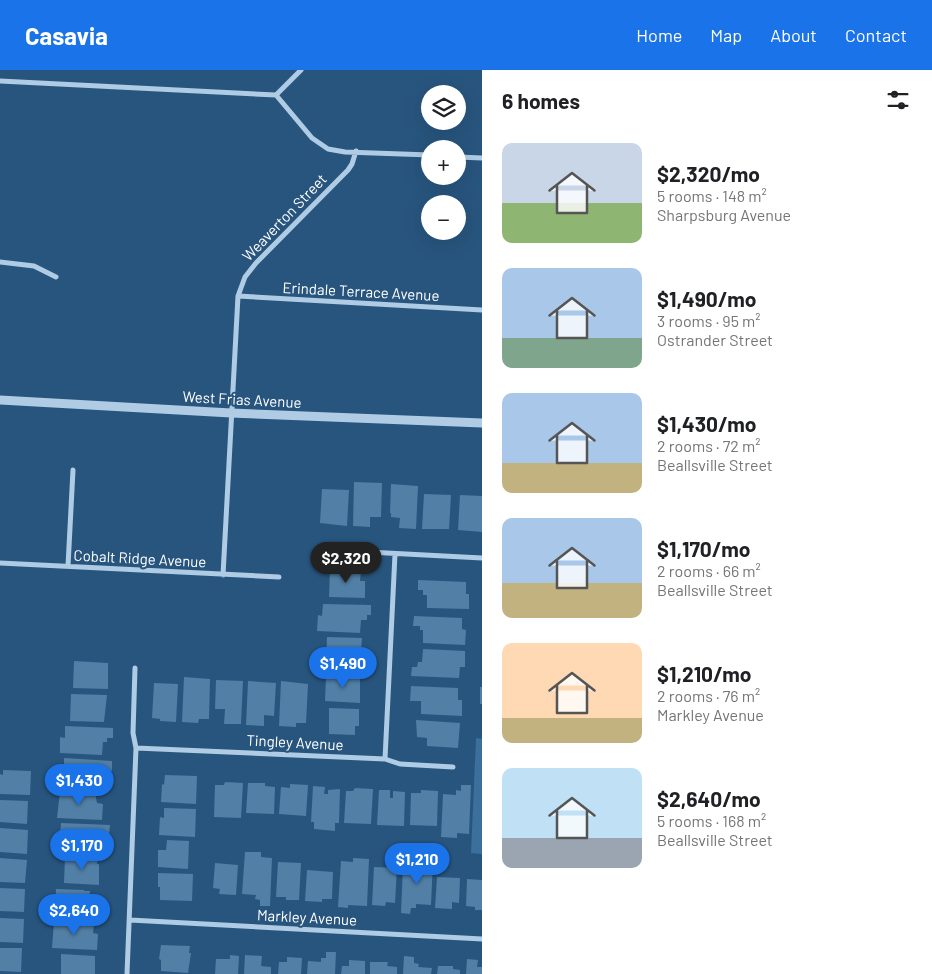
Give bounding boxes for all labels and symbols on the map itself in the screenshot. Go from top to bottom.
street label: Weaverton Street [238,170,330,264]
street label: Erindale Terrace Avenue [282,278,440,304]
street label: West Frias Avenue [182,387,302,411]
pin: $2,320 [305,542,387,584]
street label: Cobalt Ridge Avenue [73,546,207,570]
pin: $1,490 [302,646,384,689]
street label: Tingley Avenue [246,730,344,754]
pin: $1,430 [38,764,120,806]
pin: $1,170 [41,828,123,871]
pin: $1,210 [376,842,458,885]
pin: $2,640 [33,894,115,936]
street label: Markley Avenue [256,905,358,929]

